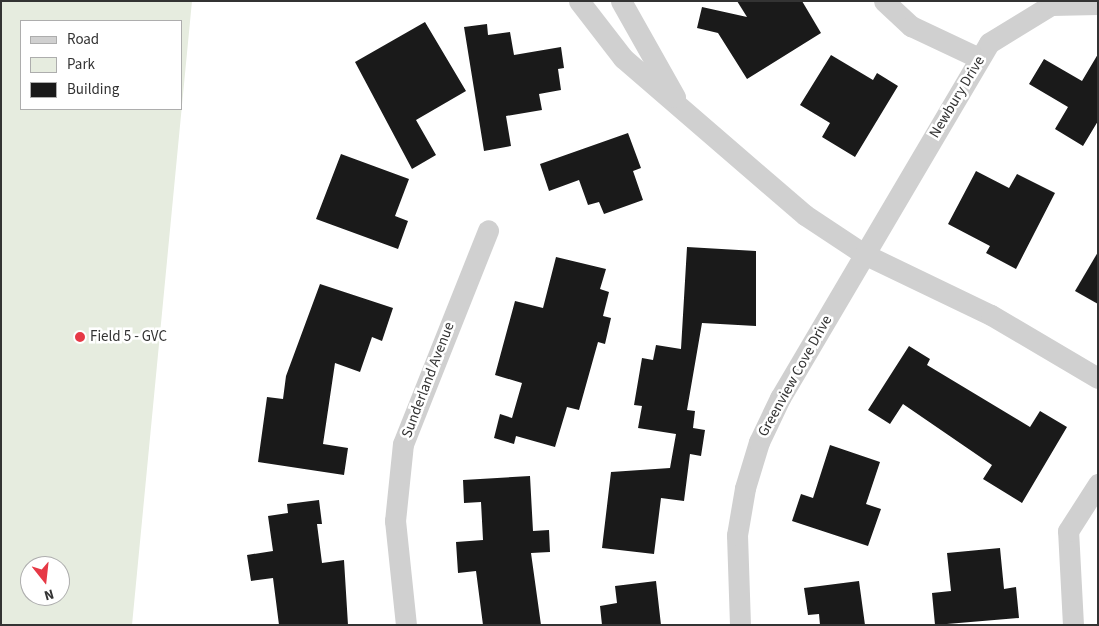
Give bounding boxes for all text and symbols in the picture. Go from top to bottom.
legend [20,20,182,110]
text: Road [67,29,99,50]
street label: Newbury Drive [925,53,989,141]
text: Park [67,54,95,75]
text: Building [67,79,119,100]
street label: Greenview Cove Drive [754,312,836,440]
street label: Sunderland Avenue [398,320,458,440]
place label: Field 5 - GVC [90,328,167,346]
marker: Field 5 - GVC [74,331,86,343]
north arrow [20,556,70,606]
text: N [42,584,56,605]

